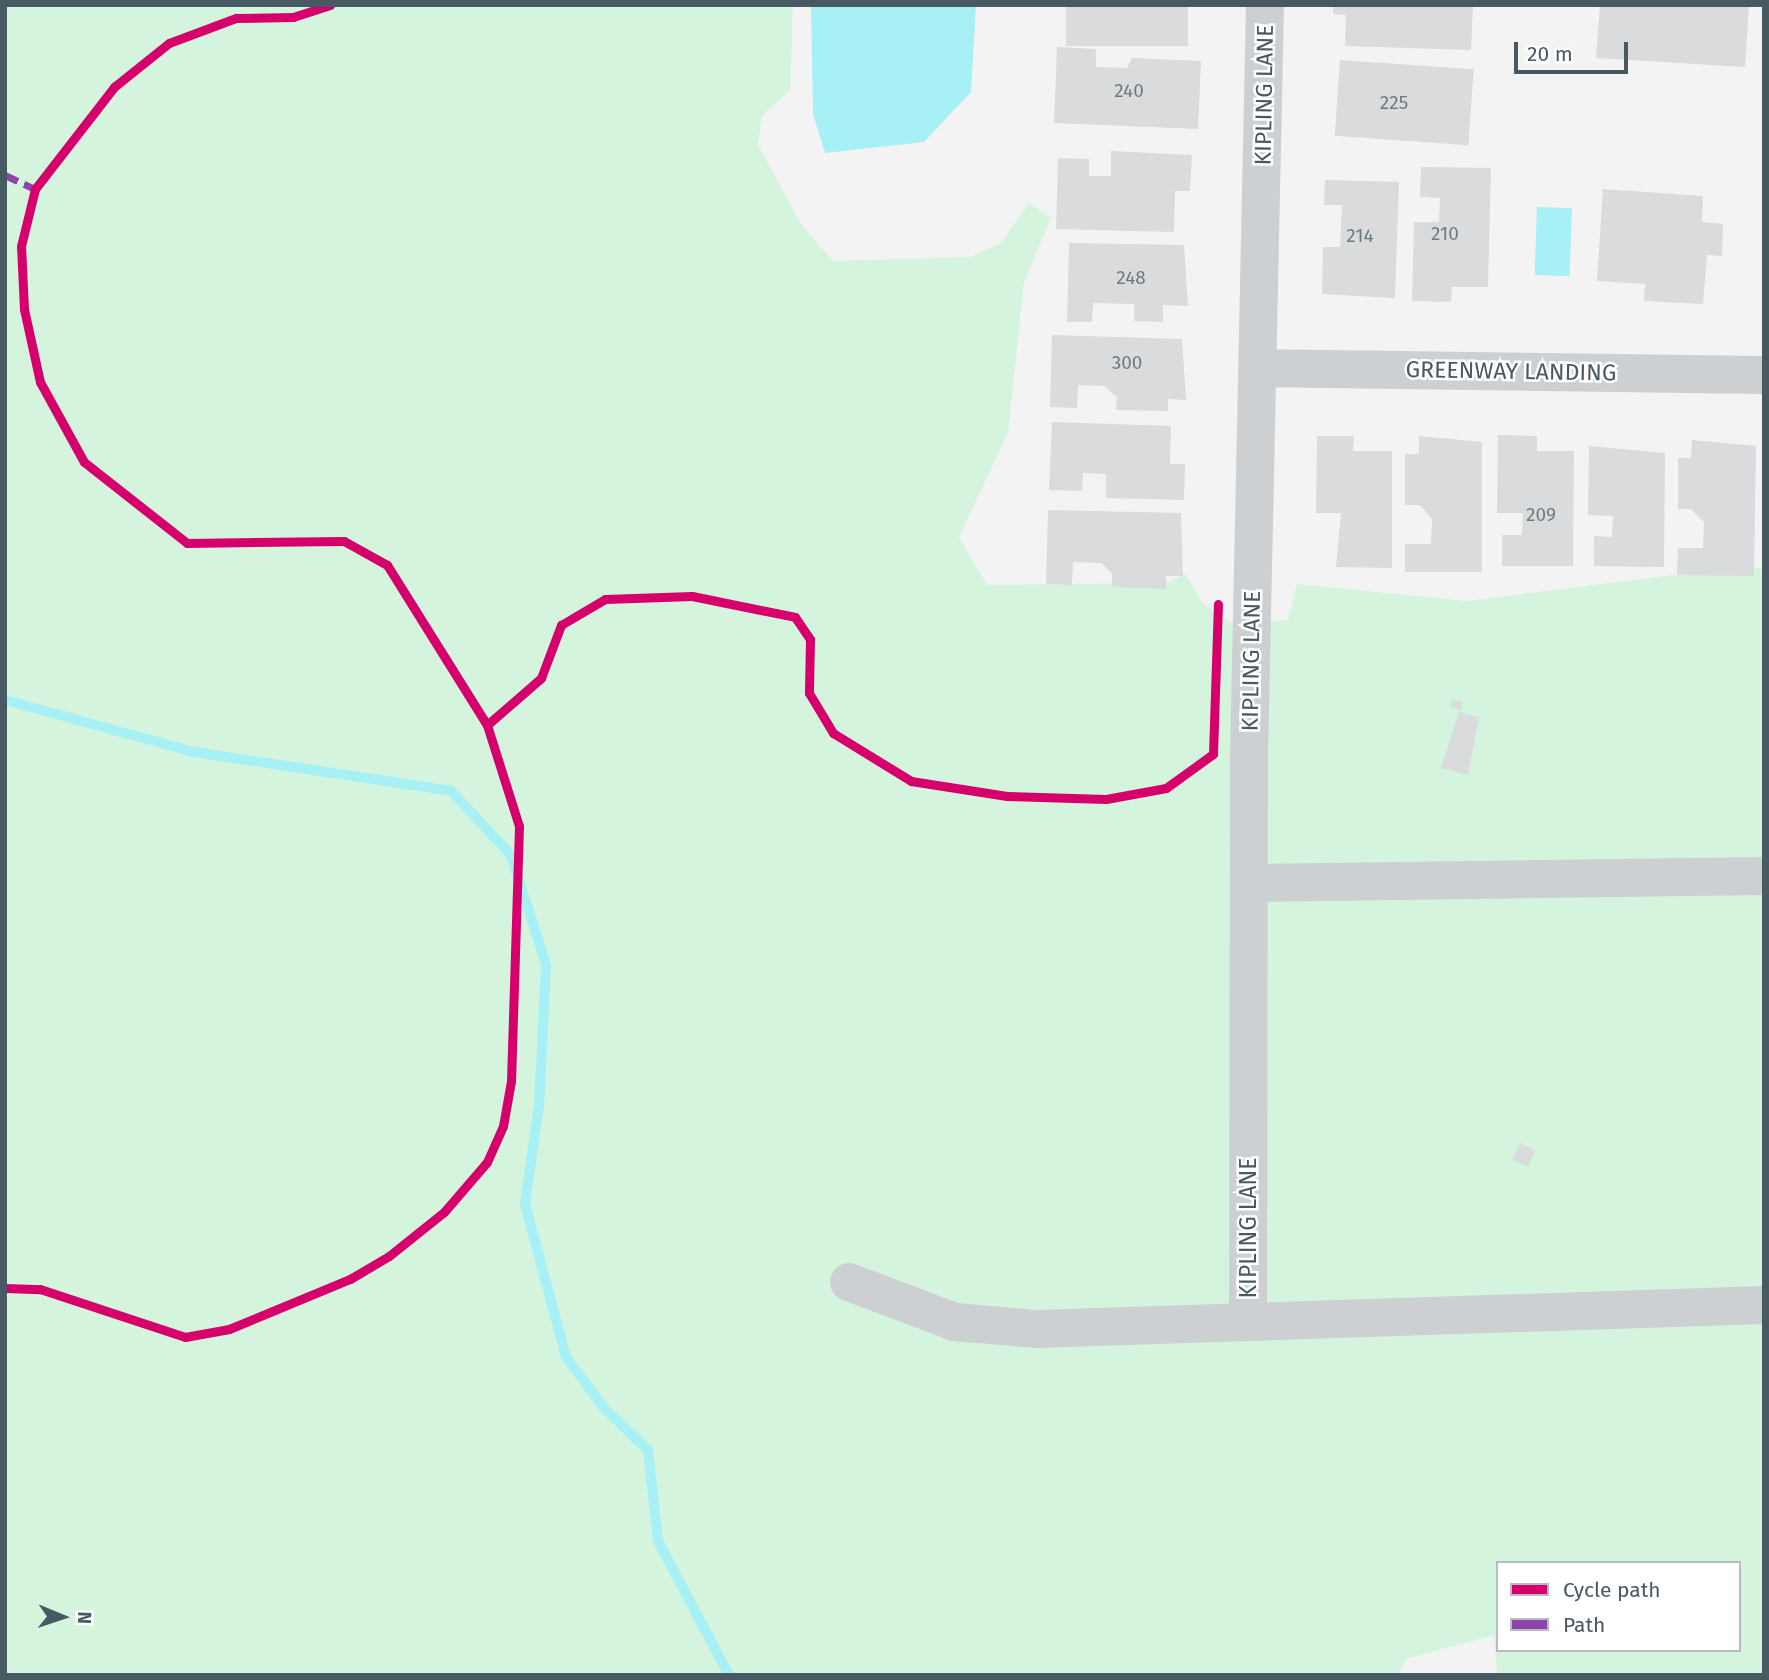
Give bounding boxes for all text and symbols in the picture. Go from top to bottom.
street label: KIPLING LANE [1249,24,1279,166]
scale bar [1517,28,1631,72]
text: 20 m [1527,41,1573,67]
house number: 240 [1114,80,1144,102]
house number: 225 [1380,92,1408,114]
house number: 210 [1431,223,1459,245]
house number: 214 [1346,225,1374,247]
house number: 248 [1116,267,1146,289]
house number: 300 [1112,352,1142,374]
street label: GREENWAY LANDING [1405,355,1617,387]
house number: 209 [1526,504,1556,526]
street label: KIPLING LANE [1236,590,1266,732]
street label: KIPLING LANE [1234,1158,1262,1298]
legend [1496,1561,1741,1652]
text: Cycle path [1563,1577,1661,1603]
north arrow [28,1582,98,1652]
text: N [73,1611,96,1624]
text: Path [1563,1612,1605,1638]

